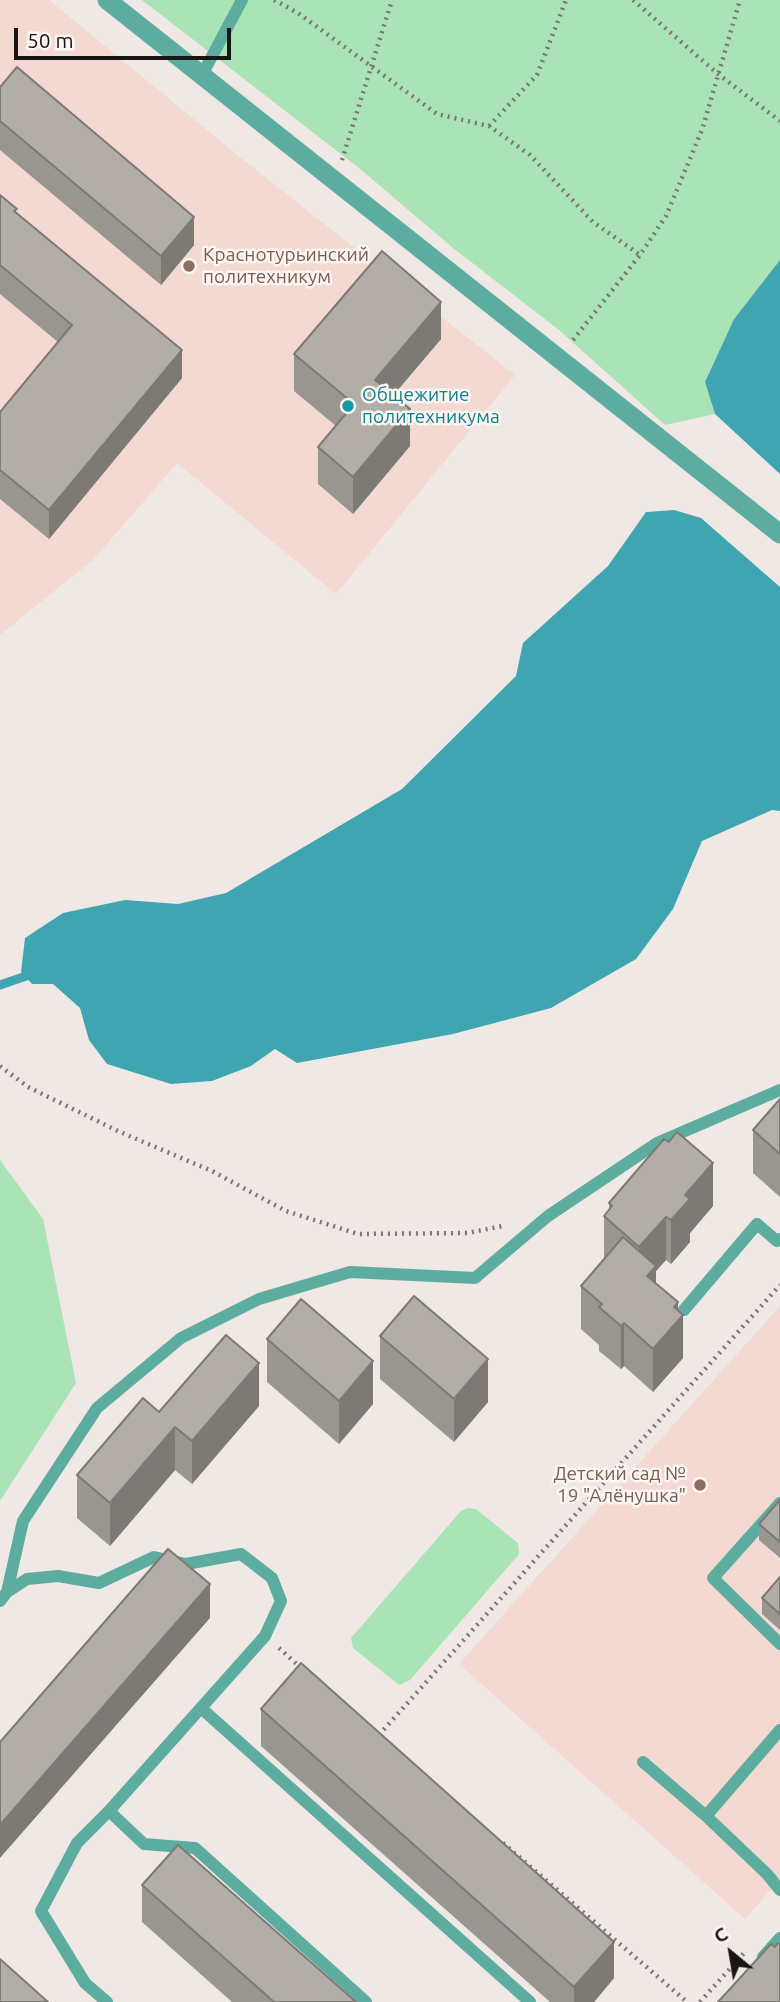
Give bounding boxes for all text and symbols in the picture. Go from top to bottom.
scale bar [18,14,234,58]
text: 50 m [27,28,74,52]
place label: Краснотурьинский политехникум [203,244,369,288]
marker: Краснотурьинский политехникум [181,258,197,274]
place label: Общежитие политехникума [362,384,500,428]
marker: Общежитие политехникума [340,398,356,414]
place label: Детский сад № 19 "Алёнушка" [553,1463,686,1507]
marker: Детский сад № 19 "Алёнушка" [692,1477,708,1493]
north arrow [696,1918,766,1988]
text: С [710,1922,731,1947]

